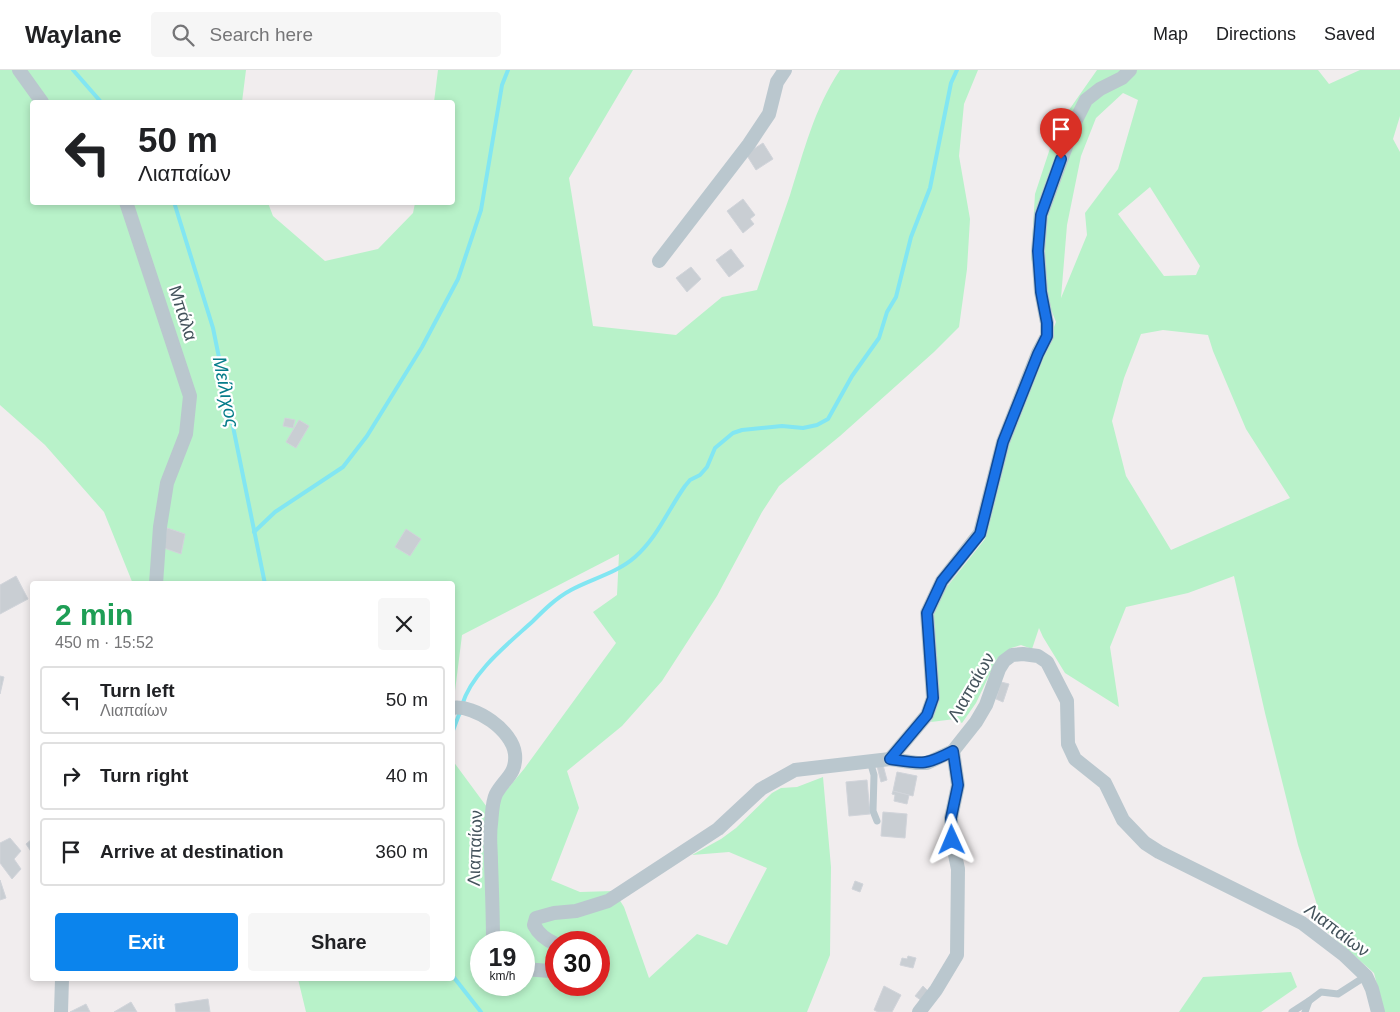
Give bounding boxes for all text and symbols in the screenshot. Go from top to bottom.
search box [151,12,501,57]
text: Waylane [25,21,121,48]
icon: search [169,21,197,49]
text: Search here [209,24,313,45]
text: Map [1153,24,1188,44]
text: Directions [1216,24,1296,44]
text: Saved [1324,24,1375,44]
pin [1040,108,1082,159]
icon: arrive [1047,115,1075,143]
icon: left [55,120,120,185]
text: 50 m [138,120,218,159]
text: Λιαπαίων [138,161,231,186]
street label: Μπάλα [165,283,201,343]
water label: Μείλιχος [209,355,243,430]
text: 2 min [55,598,133,631]
button: close [378,598,430,650]
text: 450 m · 15:52 [55,634,154,651]
street label: Λιαπαίων [943,649,999,725]
text: Turn left [100,680,175,701]
icon: left [57,686,85,714]
text: 50 m [386,689,428,710]
text: Λιαπαίων [100,702,168,719]
icon: right [57,762,85,790]
text: Turn right [100,765,188,786]
text: 40 m [386,765,428,786]
street label: Λιαπαίων [464,810,486,886]
position arrow [925,813,977,865]
icon: arrive [57,838,85,866]
text: Arrive at destination [100,841,284,862]
text: 360 m [375,841,428,862]
street label: Λιαπαίων [1301,899,1373,961]
button: Exit [55,913,238,971]
button: Share [248,913,430,971]
speed limit sign: 30 [545,931,610,996]
text: 19 [489,943,516,971]
text: km/h [489,969,516,983]

